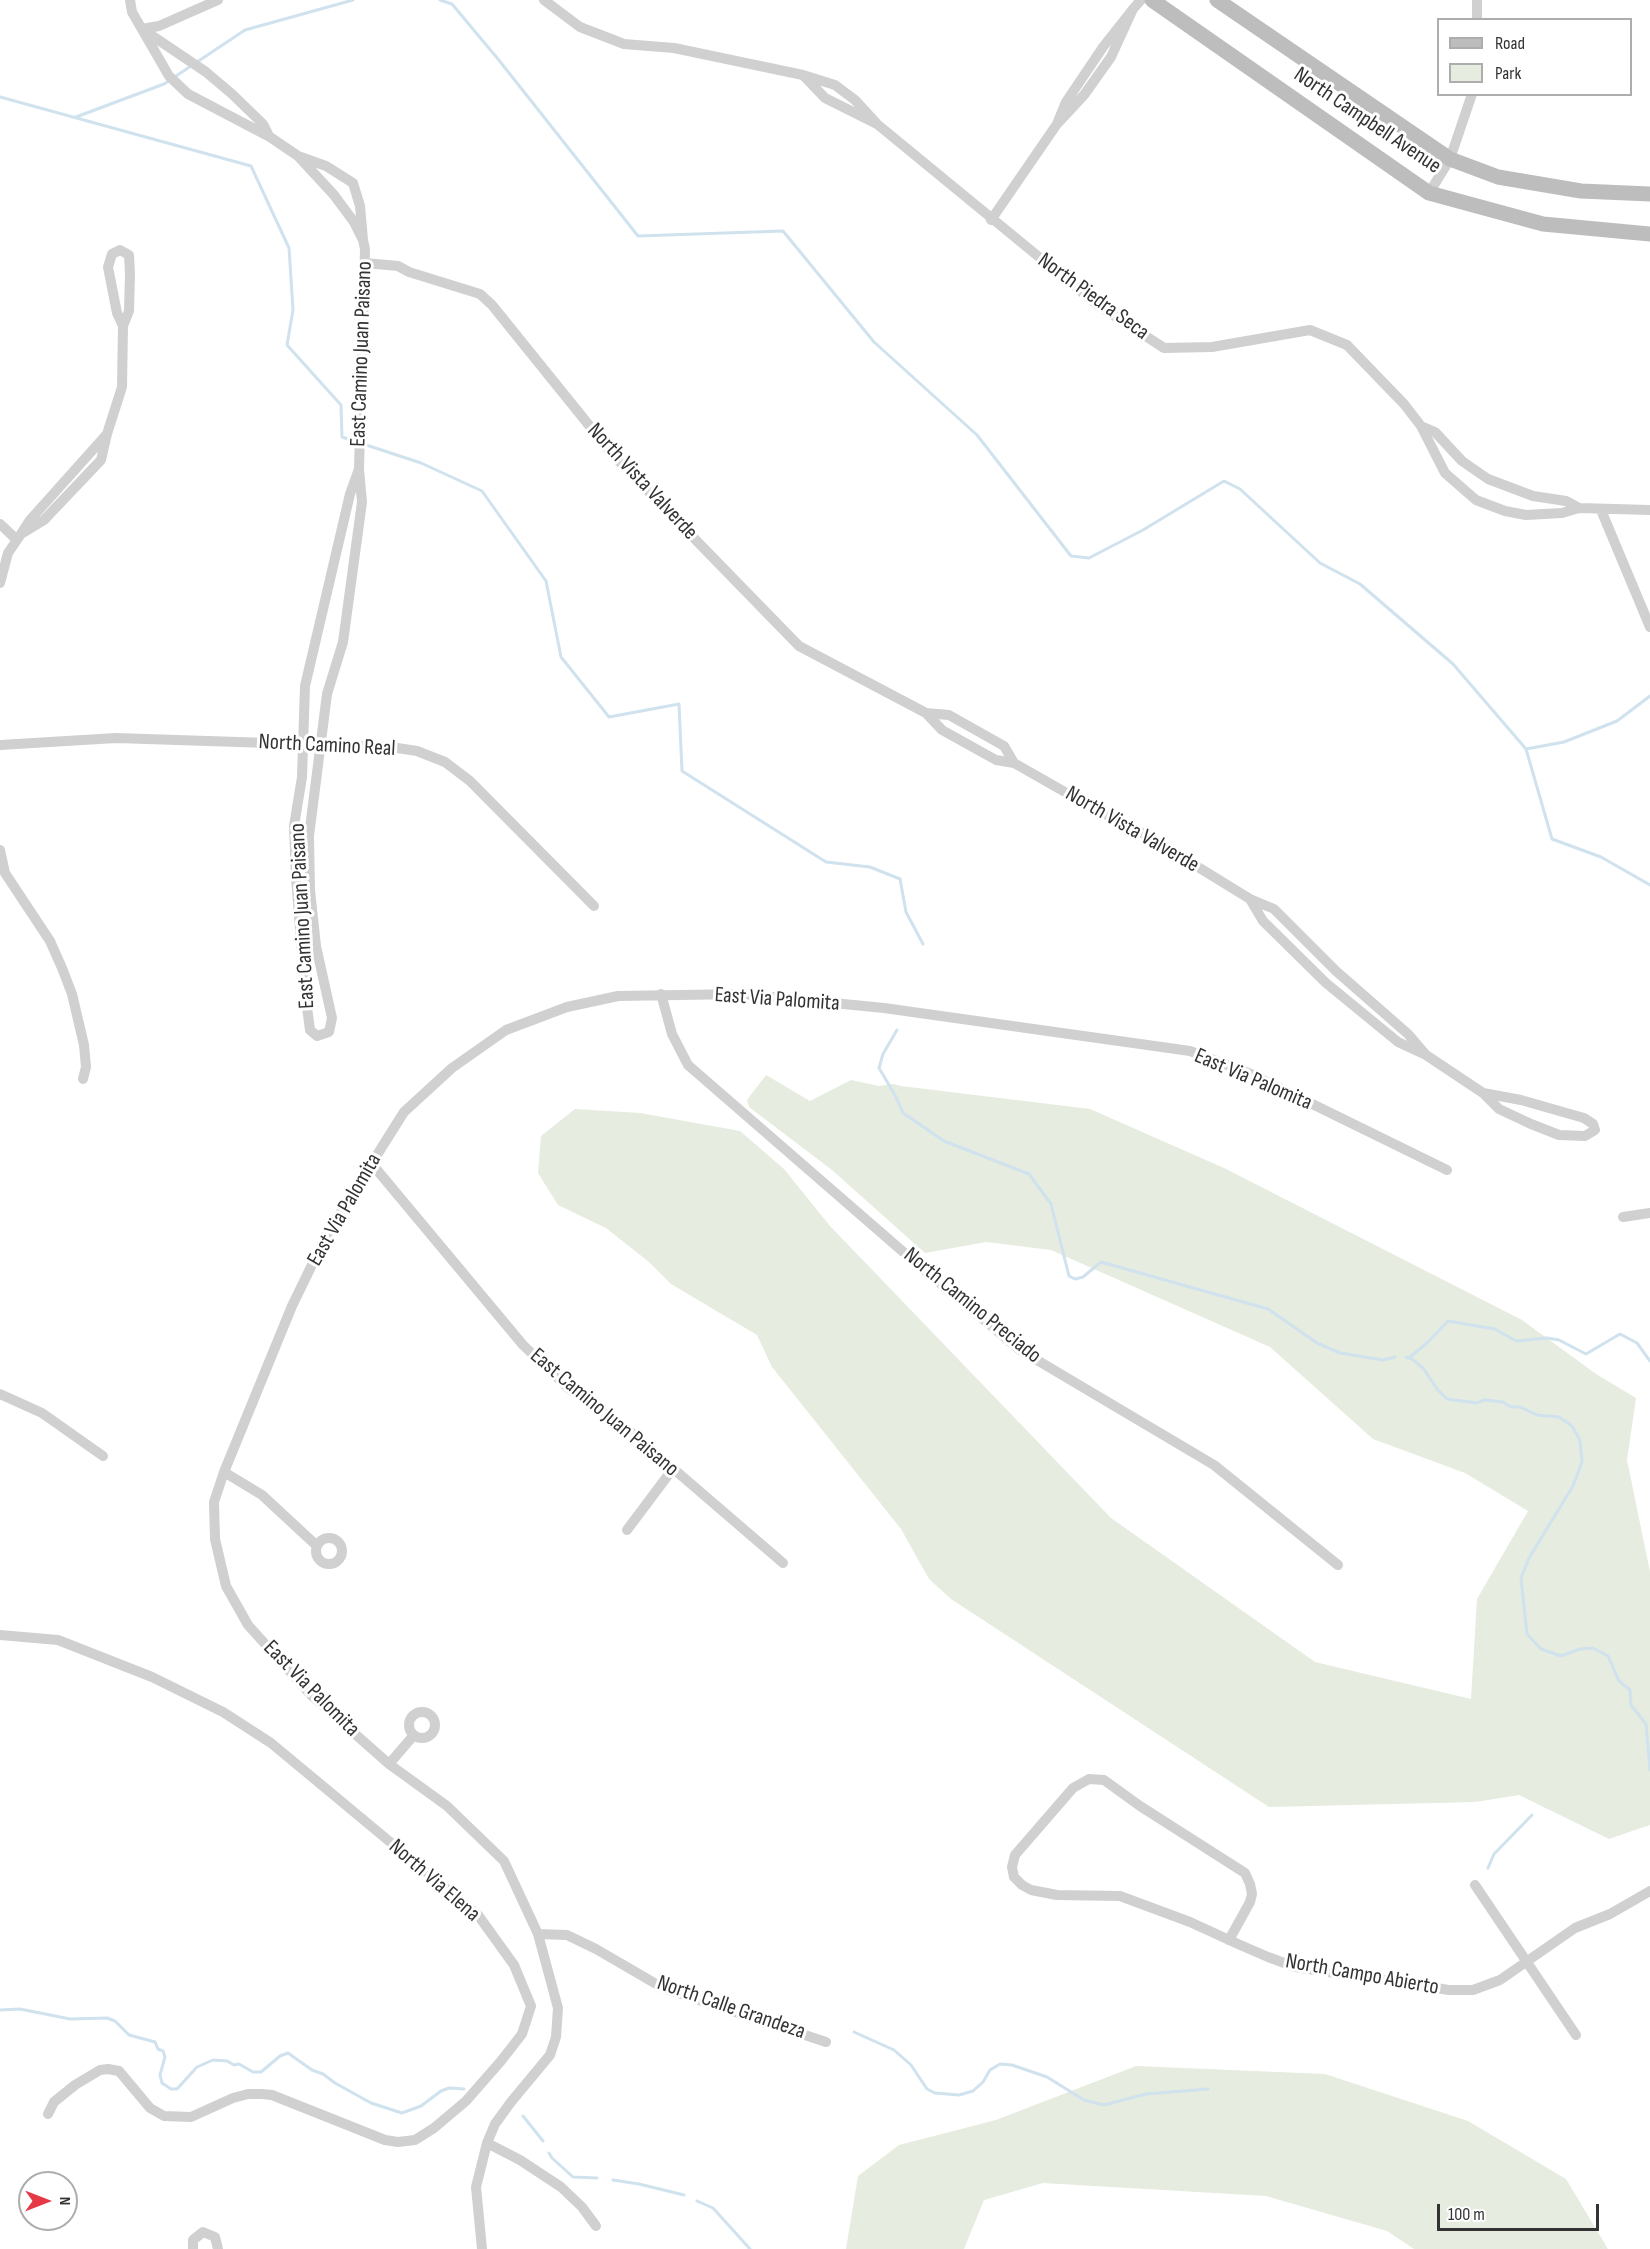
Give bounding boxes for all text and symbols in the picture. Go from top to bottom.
legend [1437,18,1632,96]
text: Road [1495,33,1525,54]
street label: North Campbell Avenue [1288,62,1446,180]
text: Park [1495,63,1521,84]
street label: North Piedra Seca [1032,248,1154,346]
street label: East Camino Juan Paisano [346,261,378,447]
street label: North Vista Valverde [581,418,703,546]
street label: North Camino Real [258,729,396,763]
street label: North Vista Valverde [1060,781,1204,879]
street label: East Camino Juan Paisano [285,823,321,1009]
street label: East Via Palomita [714,982,840,1018]
street label: East Via Palomita [1190,1043,1316,1117]
street label: East Via Palomita [302,1149,388,1271]
street label: North Camino Preciado [898,1242,1046,1370]
street label: East Camino Juan Paisano [524,1343,684,1483]
street label: East Via Palomita [257,1635,365,1743]
street label: North Via Elena [383,1834,485,1928]
street label: North Campo Abierto [1283,1949,1441,2001]
street label: North Calle Grandeza [653,1970,809,2046]
north arrow [18,2171,78,2231]
scale bar [1440,2192,1602,2230]
text: N [55,2197,74,2205]
text: 100 m [1448,2204,1485,2225]

